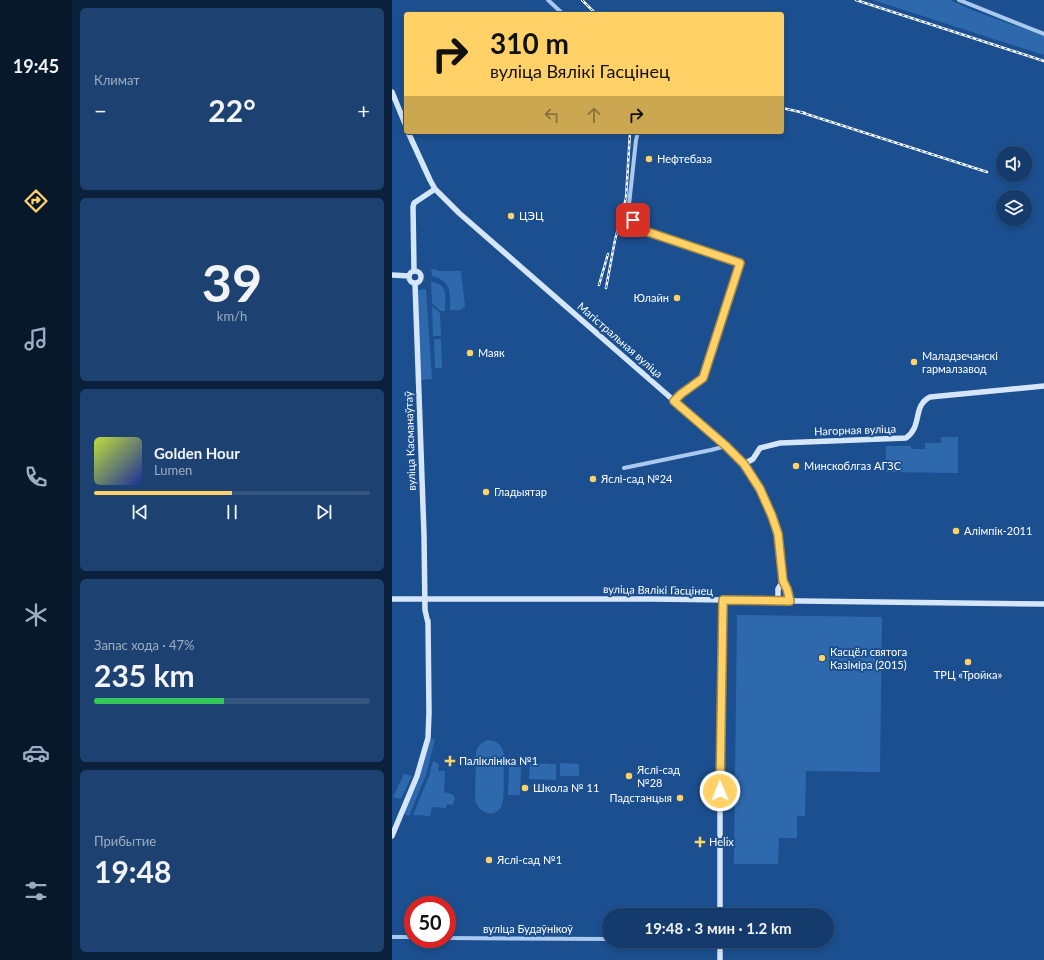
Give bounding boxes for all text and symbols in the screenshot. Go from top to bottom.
text: 310 m [490,26,569,60]
icon: right [424,28,476,80]
text: 19:45 [13,55,59,77]
text: вуліца Вялікі Гасцінец [490,60,670,82]
text: Климат [94,72,140,88]
text: 22° [208,92,256,128]
text: − [94,97,107,124]
text: + [357,97,370,124]
icon: left [541,104,563,126]
icon: ahead [583,104,605,126]
icon: right [625,104,647,126]
map controls [996,146,1032,226]
button: sound [996,146,1032,182]
place label: Нефтебаза [657,152,712,165]
marker: Нефтебаза [644,154,654,164]
icon: directions [22,187,50,215]
button: layers [996,190,1032,226]
pin [616,203,650,237]
place label: ЦЭЦ [519,209,544,222]
icon: arrive [622,209,644,231]
marker: ЦЭЦ [506,211,516,221]
text: 39 [202,251,262,313]
place label: Юлайн [634,291,669,304]
marker: Юлайн [672,293,682,303]
street label: Магістральная вуліца [575,299,666,380]
text: km/h [217,308,247,324]
icon: music [22,325,50,353]
place label: Маяк [478,346,505,359]
marker: Маяк [465,348,475,358]
place label: Маладзечанскі гармалзавод [922,349,998,375]
marker: Маладзечанскі гармалзавод [909,357,919,367]
street label: вуліца Касманаўтаў [401,391,418,491]
street label: Нагорная вуліца [814,422,896,437]
text: Golden Hour [154,444,240,462]
place label: Минскоблгаз АГЗС [804,459,902,472]
marker: Минскоблгаз АГЗС [791,461,801,471]
text: Lumen [154,462,192,478]
icon: phone [22,463,50,491]
place label: Яслі-сад №24 [600,472,673,485]
marker: Яслі-сад №24 [588,474,598,484]
place label: Гладыятар [494,485,547,498]
marker: Гладыятар [481,487,491,497]
icon: previous [129,501,151,523]
icon: pause [221,501,243,523]
icon: next [313,501,335,523]
place label: Алімпік-2011 [964,524,1032,537]
marker: Алімпік-2011 [951,526,961,536]
street label: вуліца Вялікі Гасцінец [603,582,713,597]
icon: climate [22,601,50,629]
text: Запас хода · 47% [94,637,195,653]
place label: Касцёл святога Казіміра (2015) [830,645,907,671]
marker: Касцёл святога Казіміра (2015) [817,653,827,663]
text: 235 km [94,657,195,693]
marker: ТРЦ «Тройка» [963,657,973,667]
place label: ТРЦ «Тройка» [934,668,1002,681]
icon: car [22,739,50,767]
place label: Паліклініка №1 [459,754,538,767]
marker: Паліклініка №1 [444,755,456,767]
place label: Яслі-сад №28 [636,763,680,789]
position arrow [699,770,741,812]
marker: Яслі-сад №28 [624,771,634,781]
place label: Школа № 11 [533,781,599,794]
marker: Школа № 11 [520,783,530,793]
place label: Падстанцыя [609,791,672,804]
marker: Падстанцыя [675,793,685,803]
text: Прибытие [94,833,156,849]
place label: Helix [709,835,734,848]
marker: Helix [694,836,706,848]
text: 19:48 [94,853,171,889]
place label: Яслі-сад №1 [496,853,562,866]
marker: Яслі-сад №1 [484,855,494,865]
icon: filters [22,877,50,905]
speed limit sign: 50 [404,896,456,948]
text: 19:48 · 3 мин · 1.2 km [644,919,792,937]
street label: вуліца Будаўнікоў [483,922,573,935]

